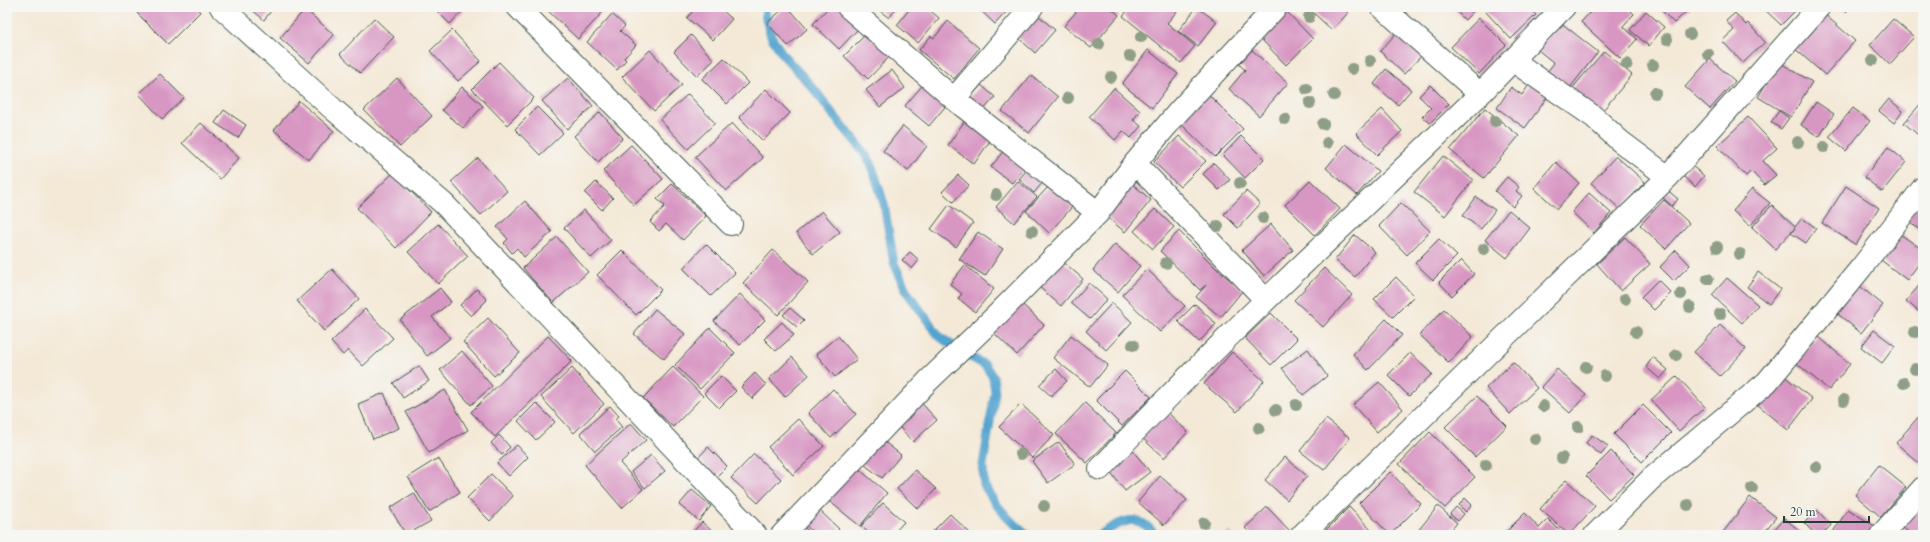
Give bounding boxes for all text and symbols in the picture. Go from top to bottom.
scale bar [1784,498,1869,524]
text: 20 m [1790,504,1817,520]

